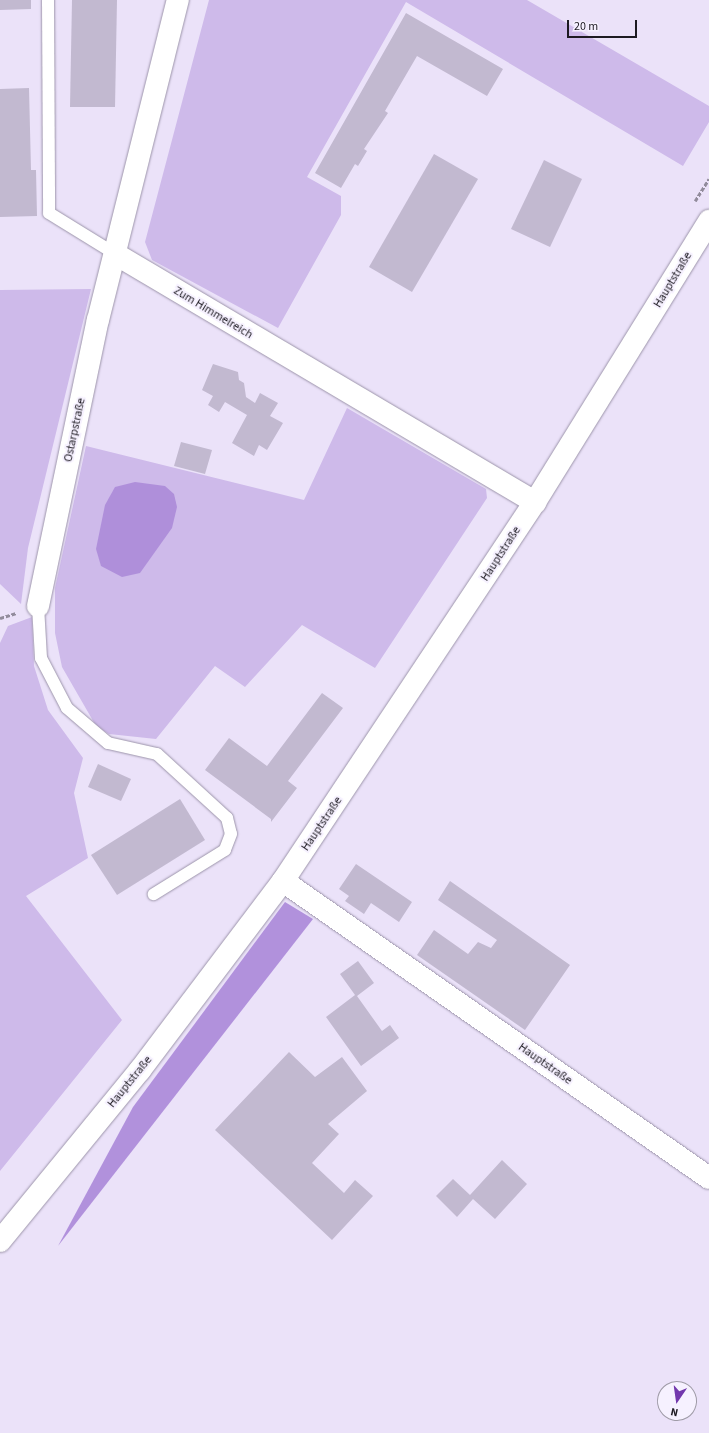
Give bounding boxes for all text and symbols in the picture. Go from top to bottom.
scale bar [569,12,639,38]
text: 20 m [574,18,598,35]
street label: Hauptstraße [651,250,695,310]
street label: Zum Himmelreich [171,284,255,342]
street label: Ostarpstraße [61,397,89,463]
street label: Hauptstraße [478,524,524,584]
street label: Hauptstraße [299,794,345,854]
street label: Hauptstraße [515,1040,575,1088]
street label: Hauptstraße [105,1053,155,1111]
north arrow [657,1381,697,1421]
text: N [669,1404,680,1420]

